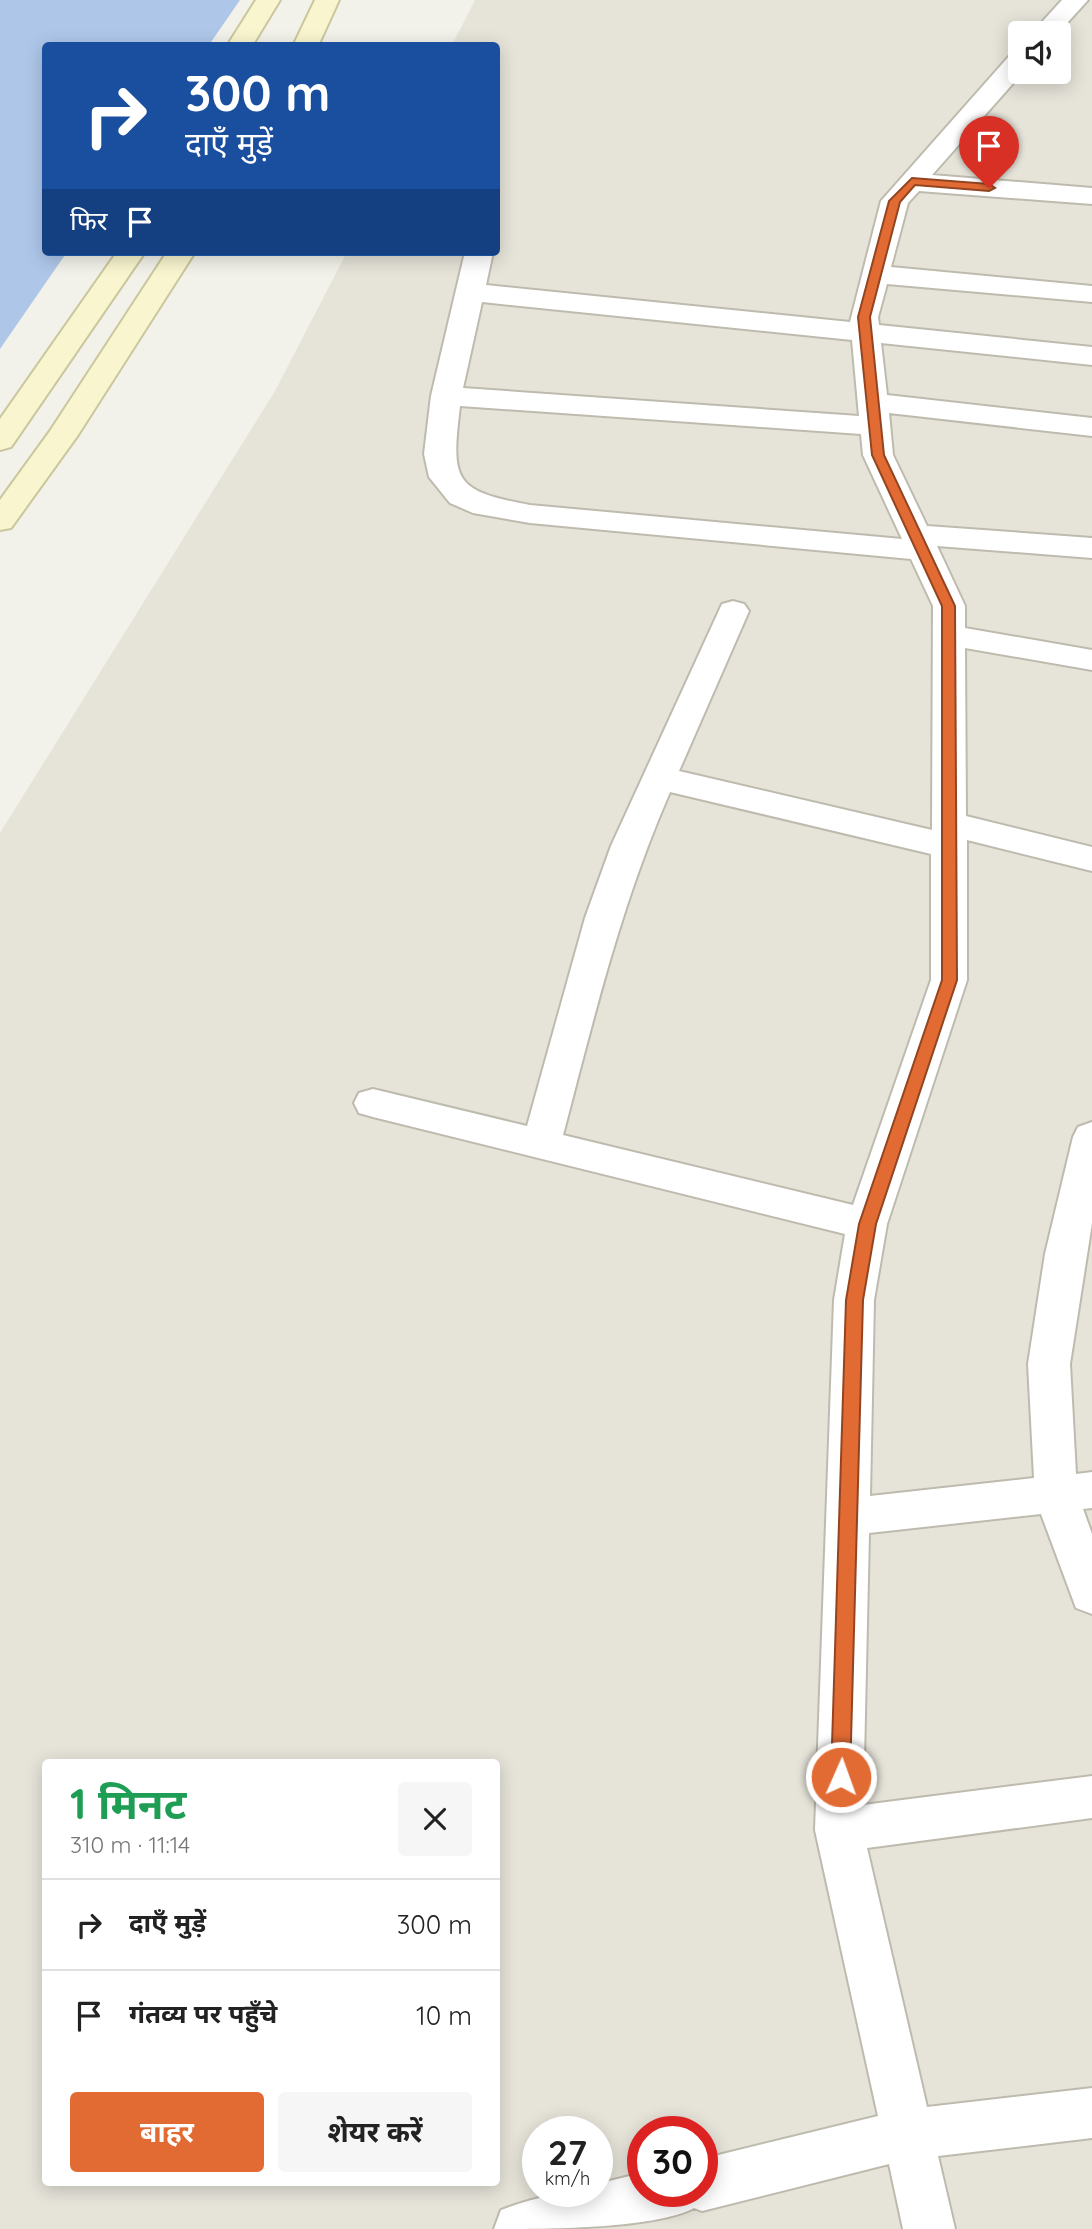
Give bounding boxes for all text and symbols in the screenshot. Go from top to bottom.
map controls [1008,21,1071,84]
button: sound [1008,21,1071,84]
text: 300 m [185,62,330,123]
icon: right [70,70,161,161]
pin [959,116,1019,188]
text: दाएँ मुड़ें [185,123,273,163]
icon: arrive [970,127,1008,165]
icon: arrive [121,203,159,241]
text: फिर [70,204,107,237]
position arrow [804,1740,878,1814]
text: 1 मिनट [70,1777,186,1830]
button: close [398,1782,472,1856]
text: 310 m · 11:14 [70,1830,190,1859]
icon: right [70,1906,108,1944]
text: दाएँ मुड़ें [129,1906,206,1939]
text: 300 m [397,1908,472,1941]
icon: arrive [70,1997,108,2035]
text: गंतव्य पर पहुँचे [129,1997,277,2030]
text: 10 m [416,1999,472,2032]
button: बाहर [70,2092,264,2172]
button: शेयर करें [278,2092,472,2172]
speed limit sign: 30 [627,2116,718,2207]
text: 27 [548,2130,587,2174]
text: km/h [545,2167,590,2190]

